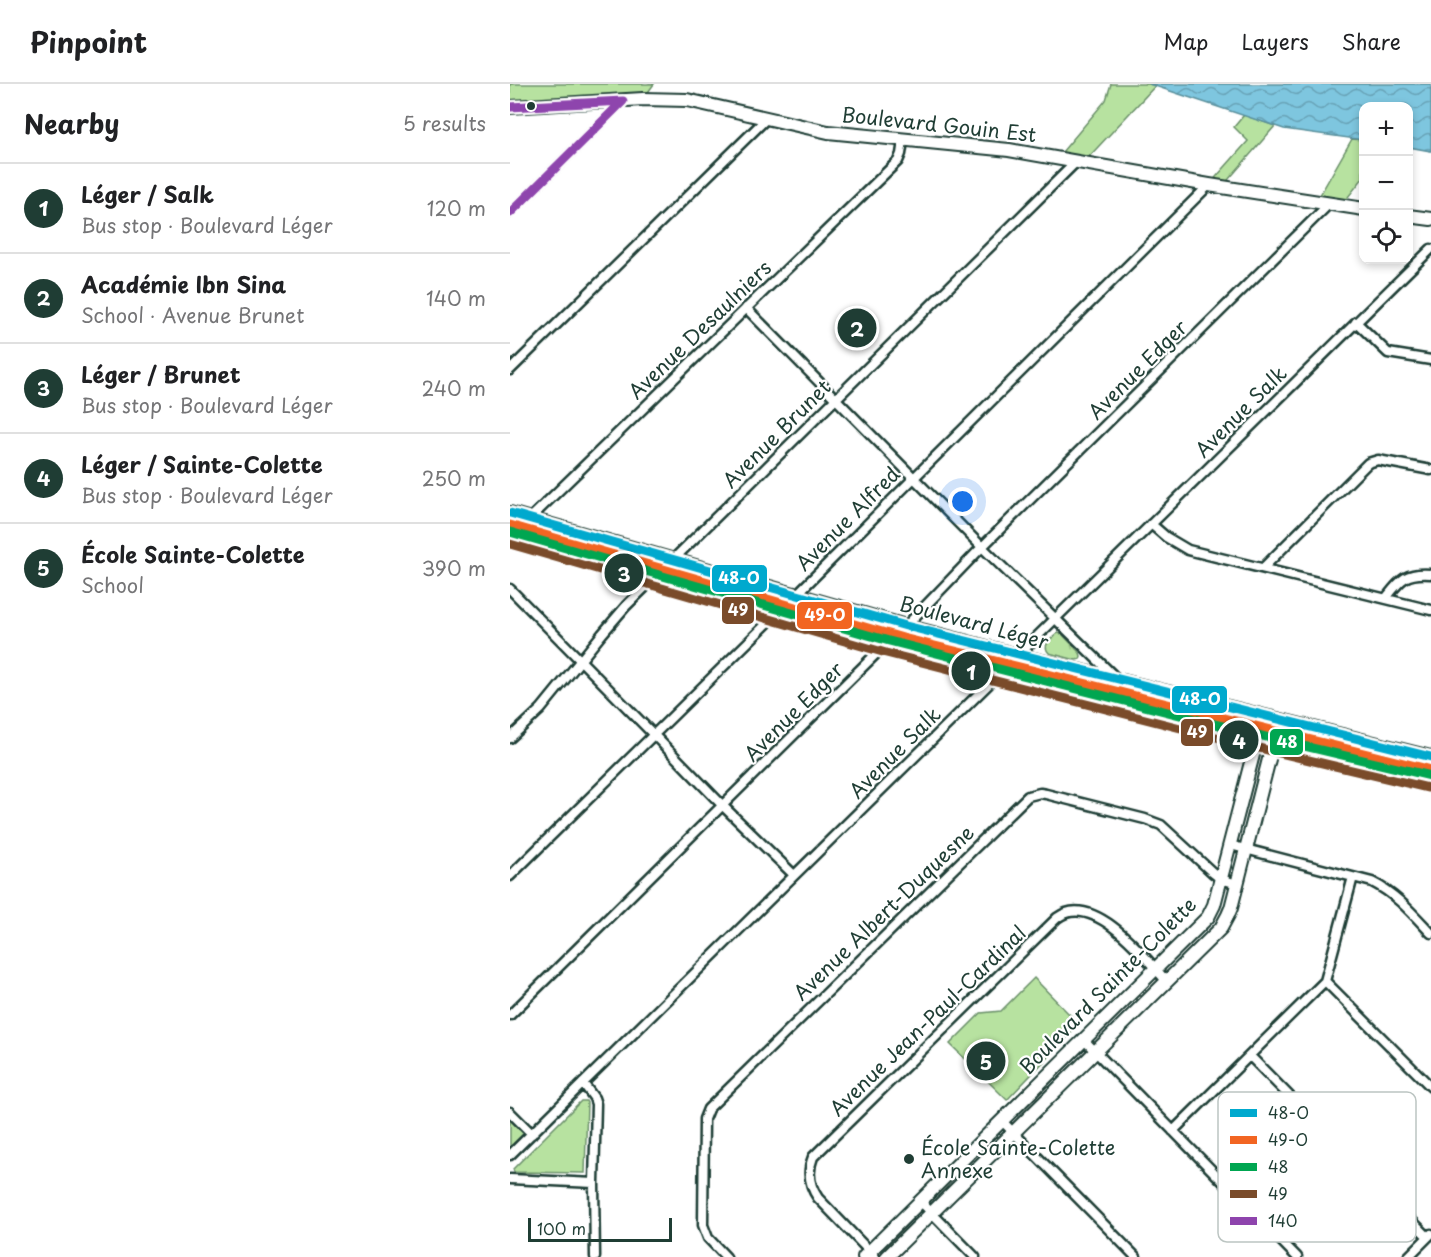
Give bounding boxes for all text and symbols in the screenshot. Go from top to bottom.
text: Pinpoint [30,20,147,63]
text: Map [1164,25,1208,57]
text: Layers [1241,25,1309,57]
text: Share [1342,25,1401,57]
street label: Boulevard Gouin Est [840,99,1038,149]
unlabelled marker [525,100,537,112]
map controls [1359,102,1413,264]
button: + [1359,102,1413,156]
text: Nearby [24,104,119,143]
text: 5 results [403,108,486,138]
button: − [1359,156,1413,210]
text: Léger / Salk [81,177,214,210]
text: 1 [39,193,48,223]
text: 120 m [427,193,486,223]
text: Bus stop · Boulevard Léger [81,210,333,240]
button: locate [1359,210,1413,264]
street label: Avenue Desaulniers [621,253,778,406]
text: Académie Ibn Sina [81,267,286,300]
text: 2 [36,283,51,313]
text: 140 m [426,283,486,313]
text: School · Avenue Brunet [81,300,304,330]
pin: 2 [838,306,876,350]
street label: Avenue Edger [1081,312,1194,426]
text: Léger / Brunet [81,357,241,390]
street label: Avenue Salk [1188,359,1293,464]
street label: Avenue Brunet [715,372,837,494]
text: 3 [37,373,50,403]
text: 240 m [421,373,486,403]
text: Bus stop · Boulevard Léger [81,390,333,420]
text: Léger / Sainte-Colette [81,447,323,480]
street label: Avenue Alfred [788,459,906,577]
text: 4 [37,463,50,493]
text: 250 m [422,463,486,493]
text: Bus stop · Boulevard Léger [81,480,333,510]
your location [948,487,977,516]
text: École Sainte-Colette [81,537,305,570]
pin: 3 [604,550,644,596]
text: 5 [37,553,50,583]
text: 390 m [422,553,486,583]
line badge: 48-O [711,564,768,593]
text: 48-O [718,565,760,589]
text: School [81,570,144,600]
street label: Boulevard Léger [896,588,1053,656]
line badge: 49 [721,596,755,625]
text: 49 [728,597,748,621]
line badge: 49-O [796,601,853,630]
text: 49-O [805,602,845,626]
pin: 1 [952,648,990,694]
street label: Avenue Edger [737,654,850,768]
line badge: 48-O [1171,685,1228,714]
text: 48-O [1179,686,1221,710]
street label: Avenue Salk [842,700,947,805]
line badge: 49 [1180,718,1214,747]
pin: 4 [1220,718,1258,762]
text: 49 [1187,719,1207,743]
line badge: 48 [1269,728,1304,756]
text: 48 [1276,729,1298,753]
street label: Avenue Albert-Duquesne [786,818,981,1007]
street label: Boulevard Sainte-Colette [1012,890,1203,1081]
street label: Avenue Jean-Paul-Cardinal [822,918,1032,1122]
pin: 5 [966,1038,1006,1084]
legend [1218,1092,1416,1242]
text: 48-O [1268,1100,1309,1124]
text: 49-O [1268,1127,1308,1151]
place label: École Sainte-Colette Annexe [921,1132,1115,1185]
marker: École Sainte-Colette Annexe [902,1152,916,1166]
text: 48 [1268,1154,1288,1178]
text: 49 [1268,1181,1288,1205]
text: 140 [1268,1208,1298,1232]
scale bar [528,1215,672,1242]
text: 100 m [537,1216,586,1240]

